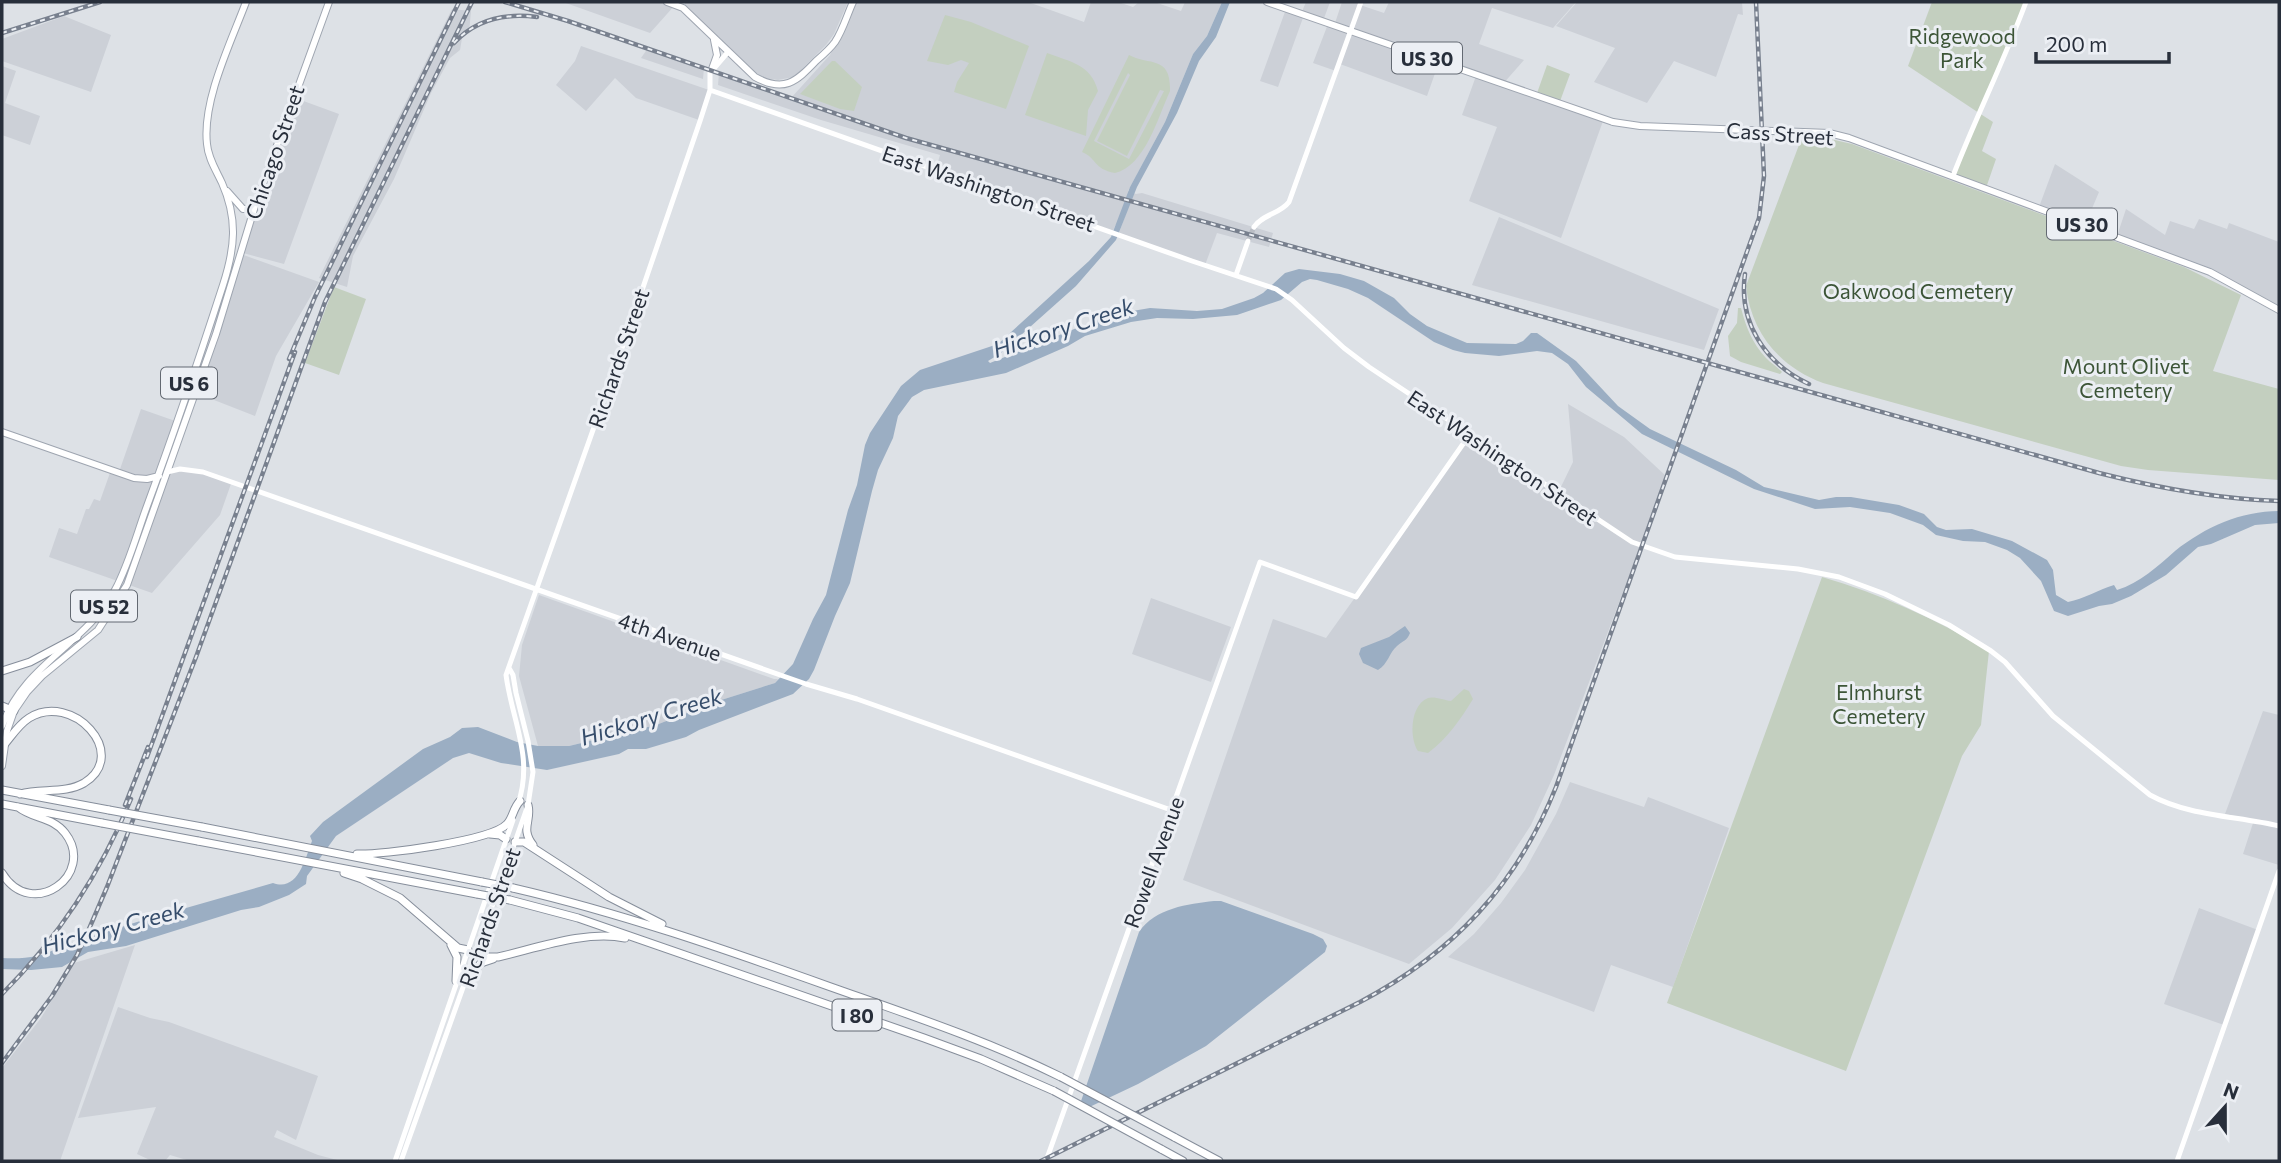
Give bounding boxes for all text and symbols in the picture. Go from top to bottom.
scale bar [2036,21,2169,65]
park label: Ridgewood Park [1908,23,2016,72]
text: 200 m [2046,31,2107,56]
road number: US 30 [1392,43,1462,74]
street label: Chicago Street [239,82,309,222]
street label: Cass Street [1725,117,1835,149]
street label: East Washington Street [879,140,1099,236]
road number: US 30 [2047,208,2117,240]
park label: Oakwood Cemetery [1823,278,2013,303]
street label: Richards Street [582,285,654,431]
water label: Hickory Creek [989,291,1138,363]
park label: Mount Olivet Cemetery [2063,353,2189,402]
road number: US 6 [161,368,217,398]
street label: East Washington Street [1403,384,1603,530]
road number: US 52 [71,590,137,622]
street label: 4th Avenue [615,607,725,665]
park label: Elmhurst Cemetery [1832,679,1926,728]
water label: Hickory Creek [577,681,726,751]
street label: Rowell Avenue [1118,793,1188,931]
street label: Richards Street [453,844,525,990]
water label: Hickory Creek [38,894,188,960]
road number: I 80 [832,1000,882,1030]
north arrow [2190,1072,2260,1142]
text: N [2220,1077,2242,1104]

